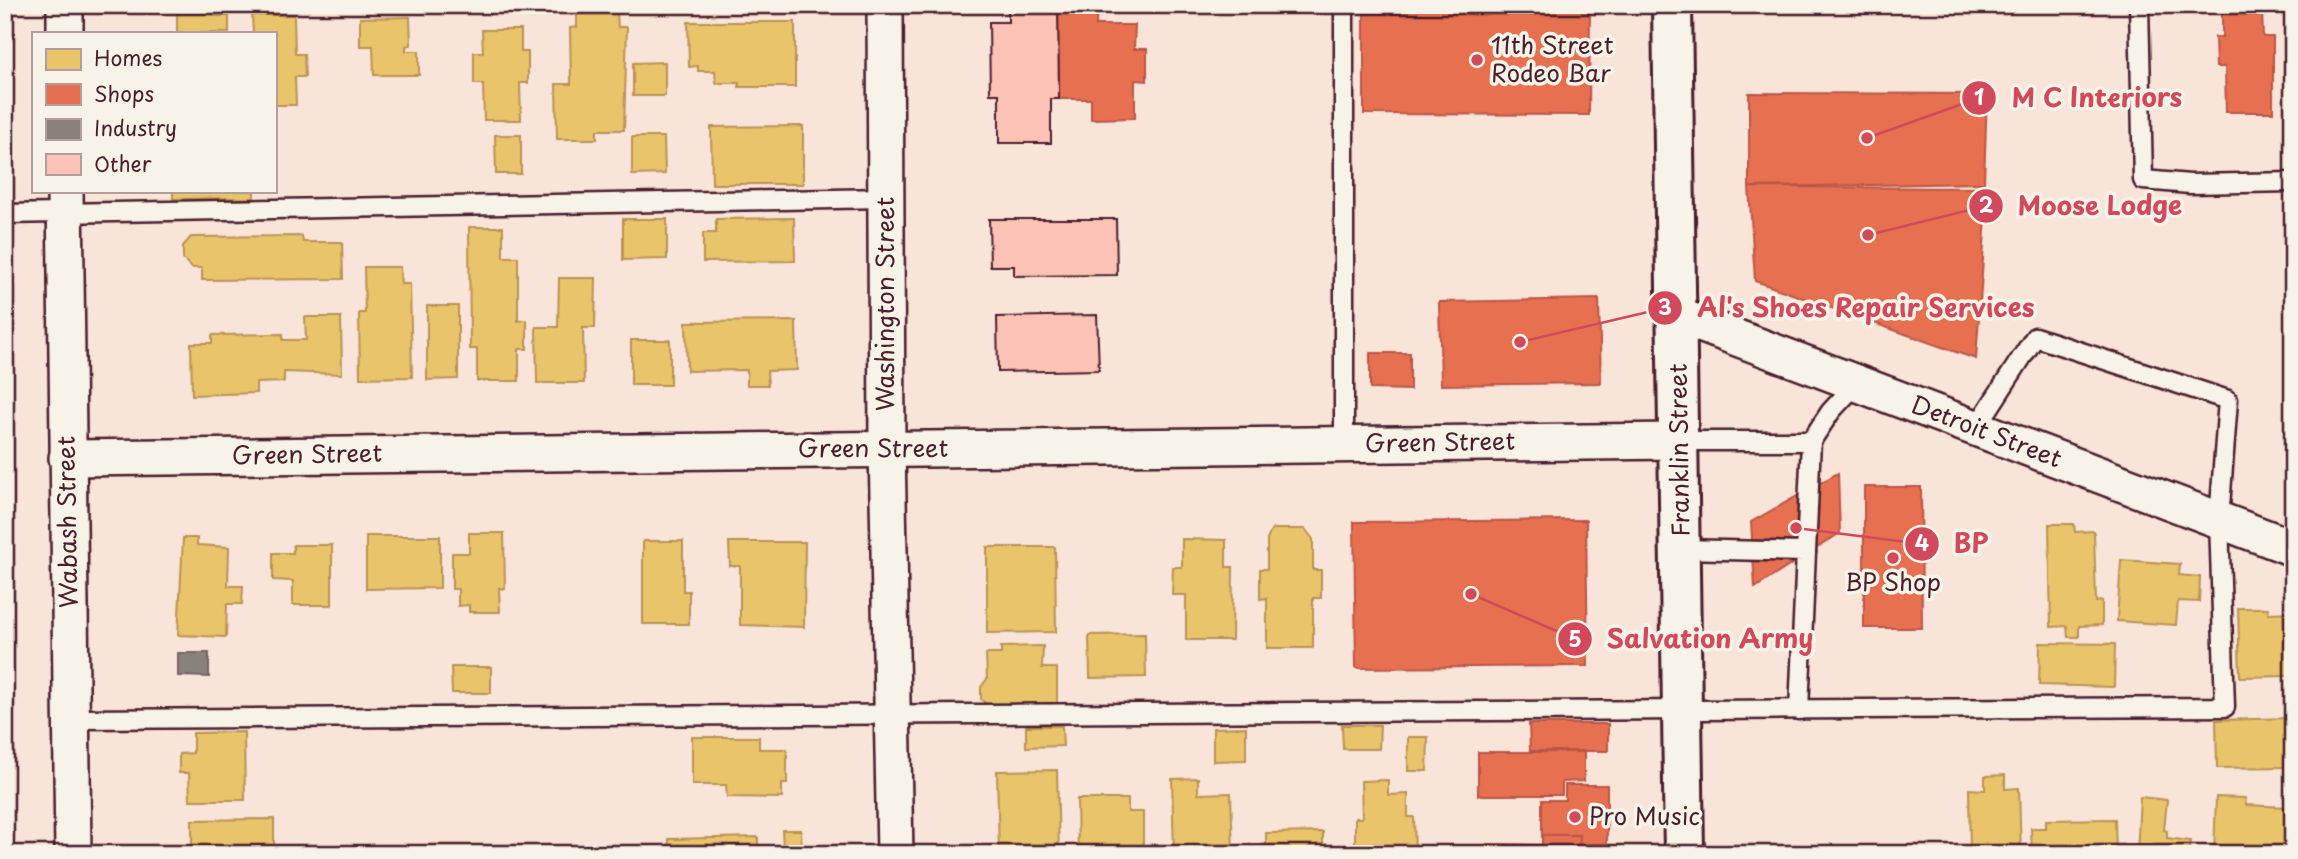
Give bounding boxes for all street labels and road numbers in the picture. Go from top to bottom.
street label: Washington Street [866,196,902,411]
street label: Franklin Street [1658,363,1698,537]
street label: Detroit Street [1906,385,2068,476]
street label: Green Street [1364,422,1516,460]
street label: Green Street [798,429,948,465]
street label: Green Street [231,434,383,472]
street label: Wabash Street [46,435,86,609]

